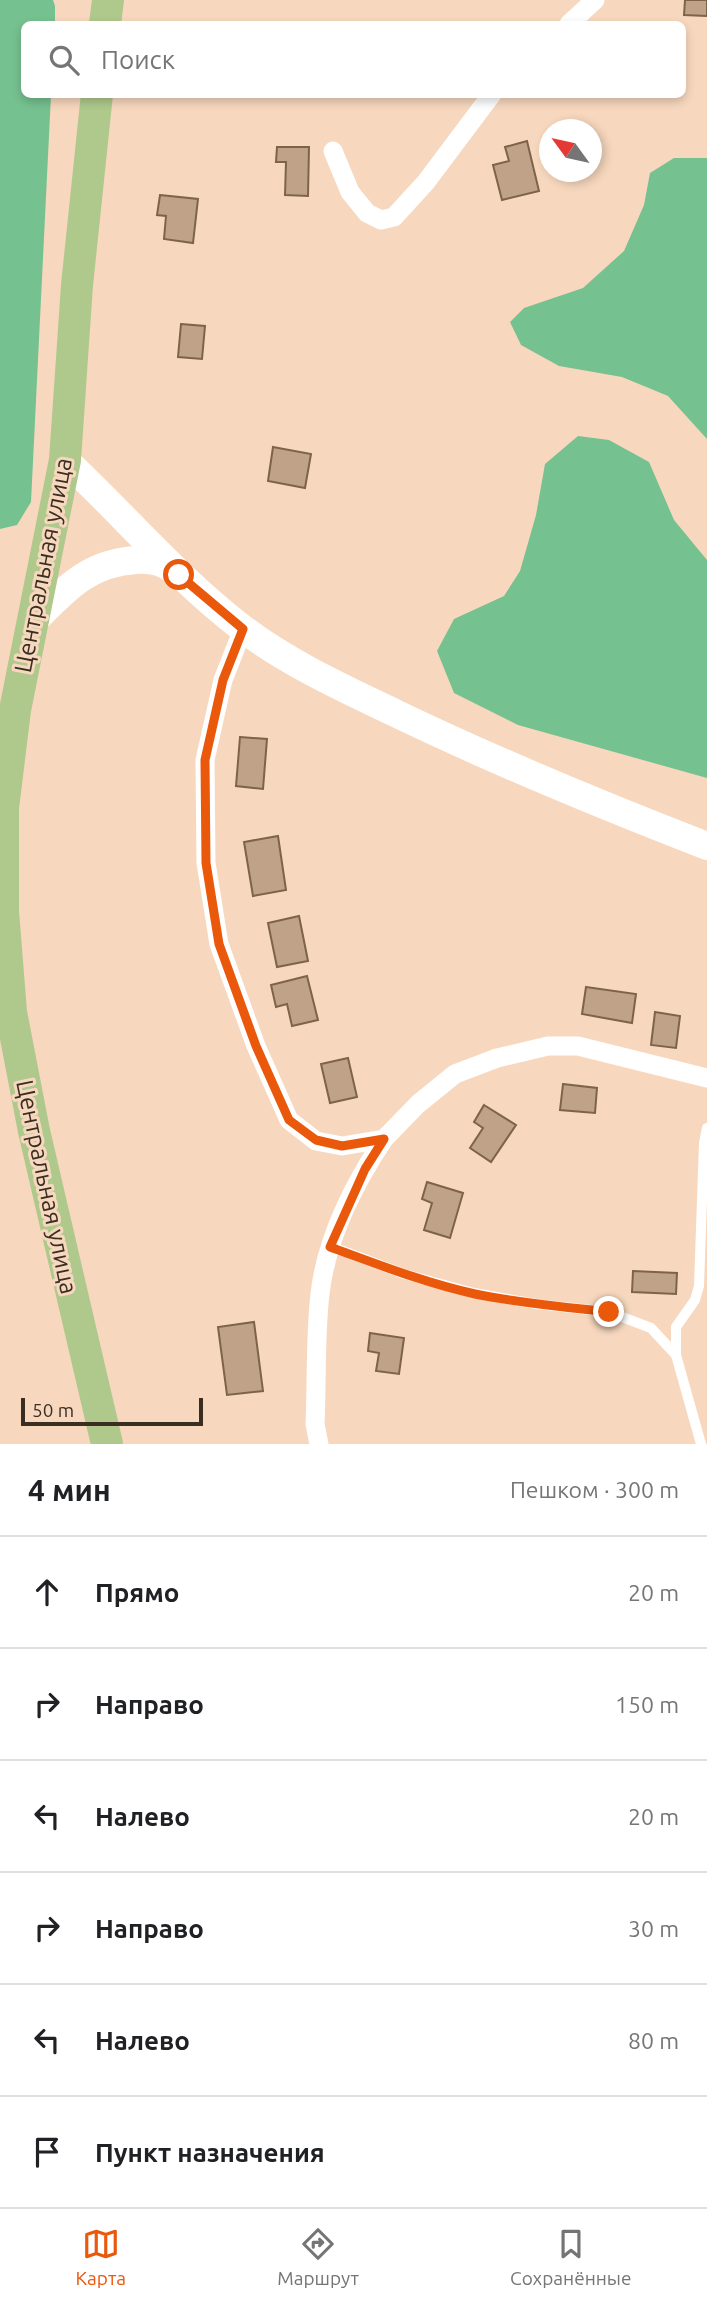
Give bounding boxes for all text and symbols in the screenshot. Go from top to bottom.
search box [21,21,686,98]
icon: search [45,41,83,79]
text: Поиск [101,45,175,74]
north arrow [539,119,602,182]
street label: Центральная улица [9,455,77,675]
route start [163,559,194,590]
street label: Центральная улица [11,1078,83,1296]
route end [593,1296,624,1327]
scale bar [21,1395,203,1427]
text: 50 m [32,1399,74,1421]
text: 4 мин [28,1473,111,1507]
text: Пешком · 300 m [510,1477,679,1502]
icon: ahead [28,1573,66,1611]
text: Прямо [95,1578,179,1607]
text: 20 m [628,1580,679,1605]
icon: right [28,1685,66,1723]
text: Направо [95,1690,204,1719]
text: 150 m [615,1692,679,1717]
icon: left [28,1797,66,1835]
text: Налево [95,1802,190,1831]
text: 20 m [628,1804,679,1829]
icon: right [28,1909,66,1947]
text: Направо [95,1914,204,1943]
text: 30 m [628,1916,679,1941]
icon: left [28,2021,66,2059]
text: Налево [95,2026,190,2055]
text: 80 m [628,2028,679,2053]
icon: arrive [28,2133,66,2171]
text: Пункт назначения [95,2138,325,2167]
tab: Карта [76,2225,126,2289]
tab: Маршрут [277,2225,359,2289]
tab: Сохранённые [510,2225,632,2289]

